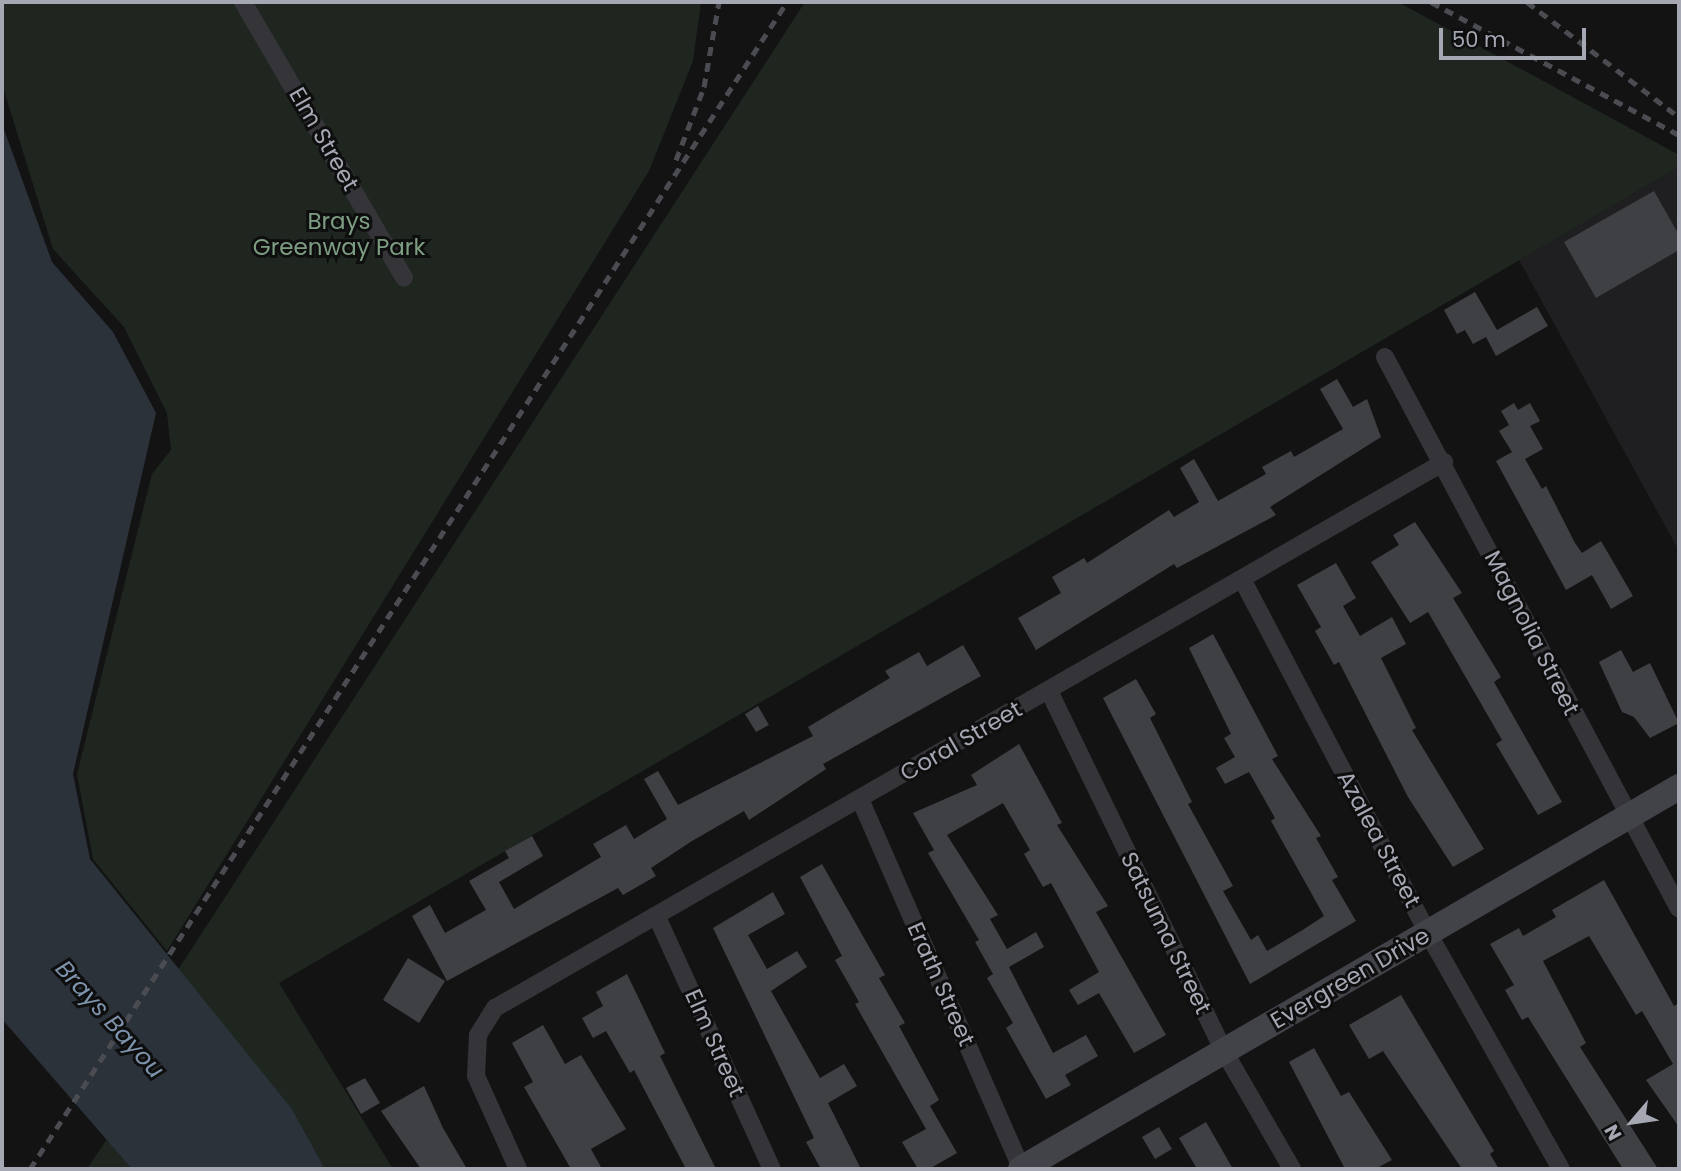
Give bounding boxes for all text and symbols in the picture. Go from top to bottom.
scale bar [1443,14,1590,58]
text: 50 m [1452,25,1506,54]
street label: Elm Street [283,82,365,196]
park label: Brays Greenway Park [253,207,425,261]
street label: Magnolia Street [1479,546,1585,720]
street label: Coral Street [895,695,1027,787]
street label: Azalea Street [1331,766,1427,912]
street label: Satsuma Street [1115,847,1217,1019]
street label: Erath Street [901,918,981,1050]
street label: Evergreen Drive [1266,921,1434,1035]
water label: Brays Bayou [50,954,170,1084]
street label: Elm Street [679,985,751,1101]
north arrow [1597,1087,1667,1157]
text: N [1598,1120,1628,1145]

